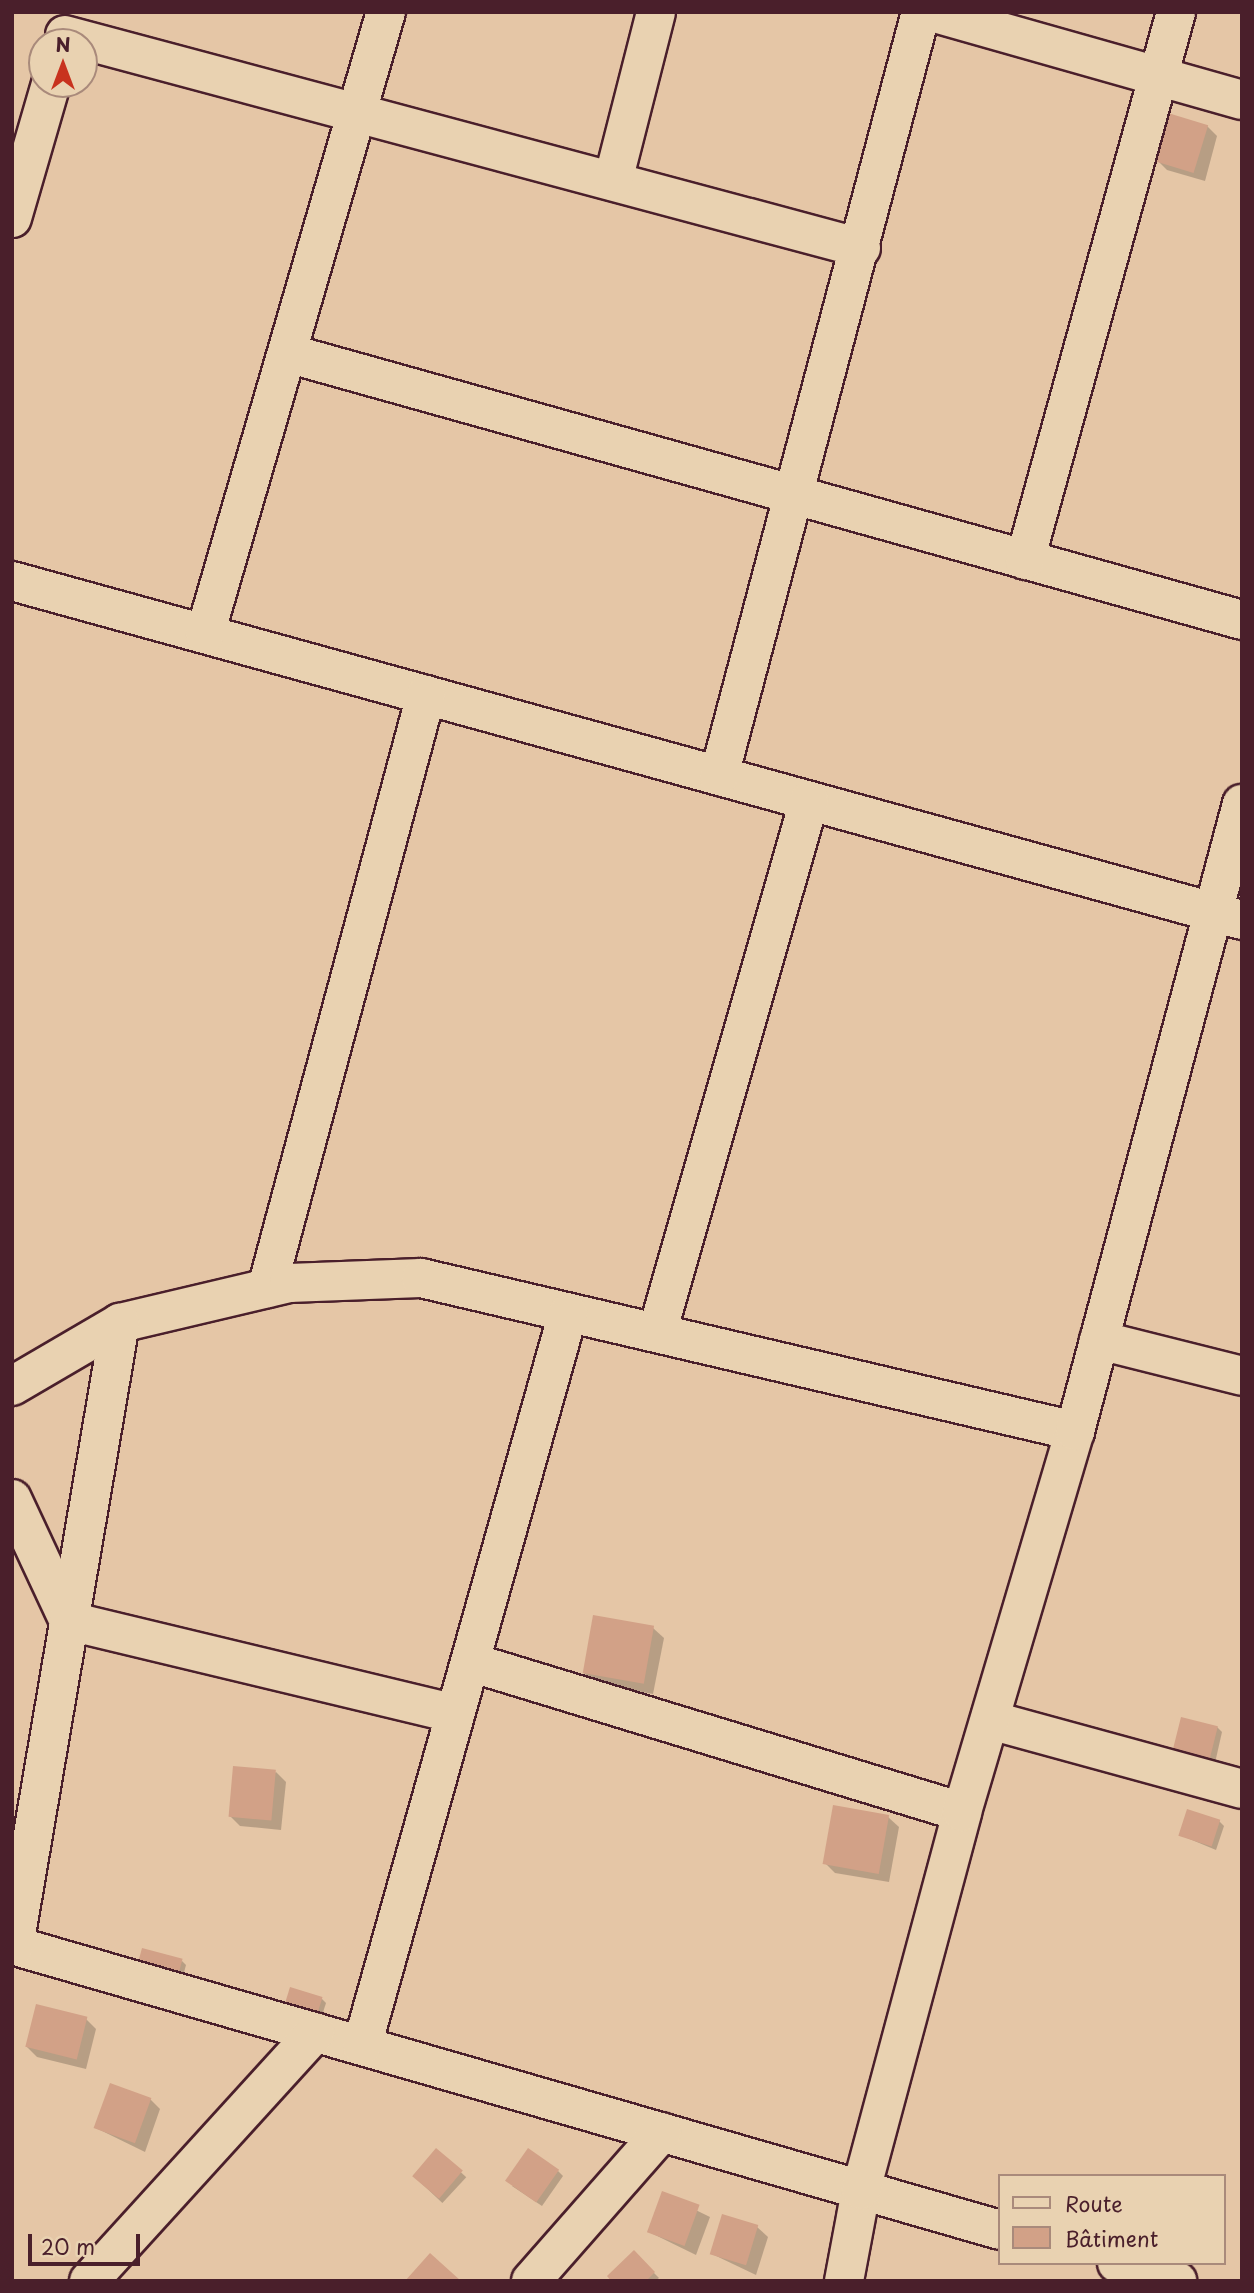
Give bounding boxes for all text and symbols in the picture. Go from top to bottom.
north arrow [28,28,98,98]
text: N [55,30,71,58]
legend [998,2174,1226,2265]
text: Route [1065,2187,1123,2219]
scale bar [32,2220,144,2264]
text: Bâtiment [1065,2222,1158,2254]
text: 20 m [41,2230,95,2262]

